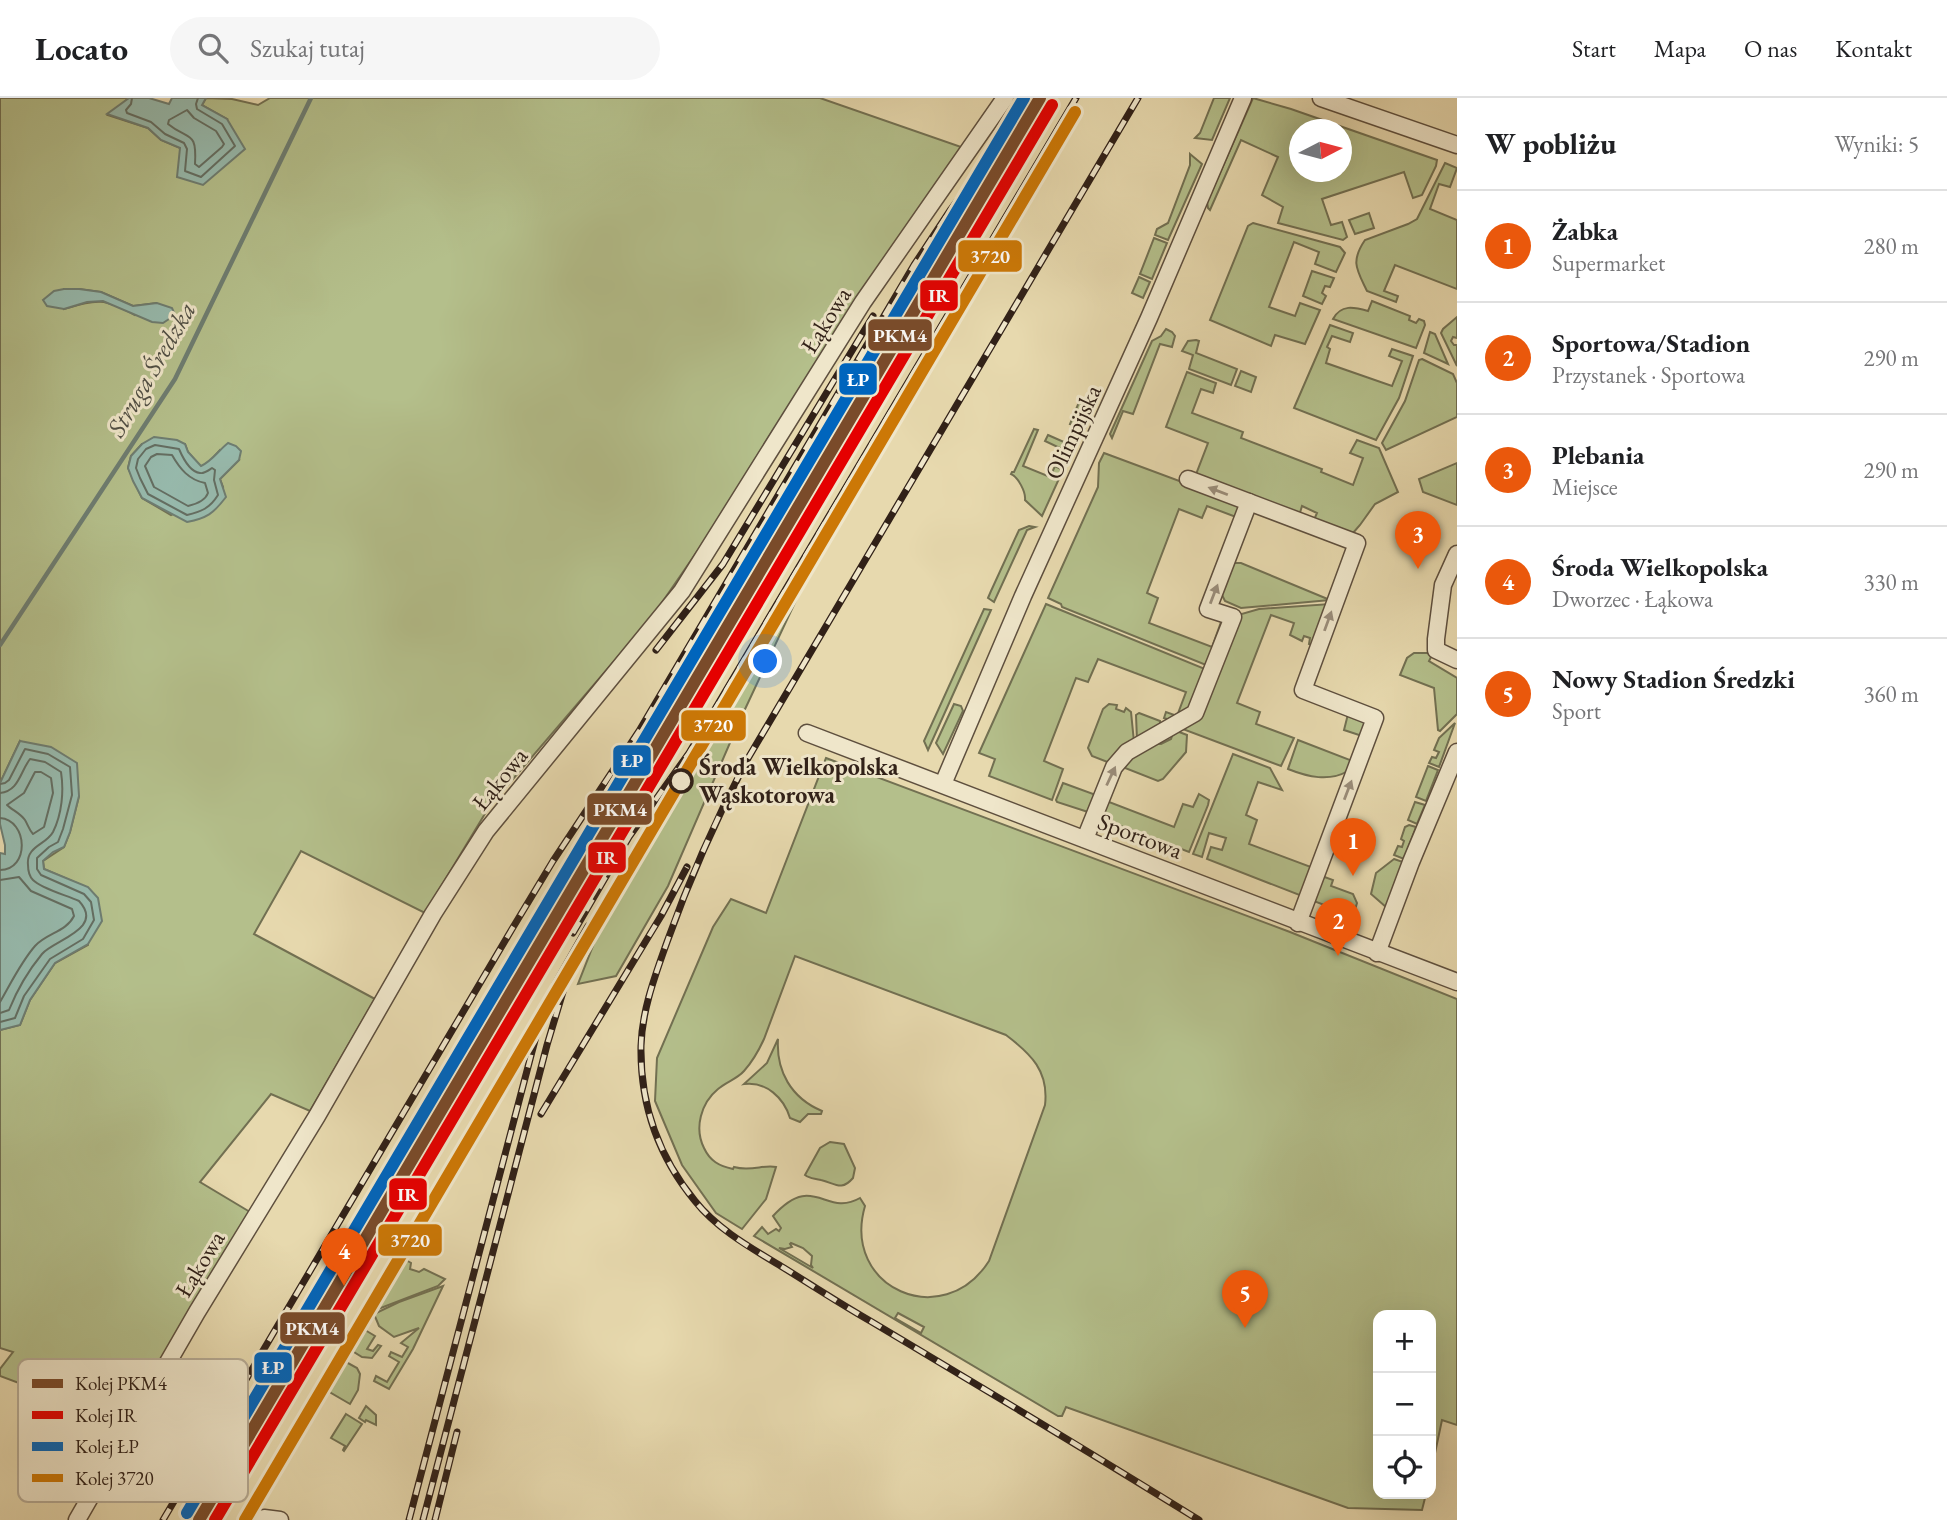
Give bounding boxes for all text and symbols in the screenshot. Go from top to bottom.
search box [170,17,660,80]
text: Locato [35,27,128,70]
icon: search [194,29,232,67]
text: Szukaj tutaj [250,31,365,65]
text: Start [1572,33,1616,64]
text: Mapa [1654,33,1706,64]
text: O nas [1744,33,1797,64]
text: Kontakt [1835,33,1912,64]
north arrow [1289,119,1352,182]
text: W pobliżu [1485,124,1616,163]
text: Wyniki: 5 [1835,129,1919,159]
text: Żabka [1552,214,1618,248]
text: 1 [1502,231,1514,261]
text: 280 m [1863,231,1919,261]
line badge: 3720 [957,239,1023,273]
text: 3720 [970,244,1010,269]
text: Supermarket [1552,248,1665,278]
line badge: IR [919,279,959,312]
street label: Łąkowa [793,281,858,358]
text: IR [928,283,950,308]
water label: Struga Średzka [98,295,203,444]
line badge: PKM4 [867,318,933,352]
text: PKM4 [873,323,928,348]
text: Sportowa/Stadion [1552,326,1750,360]
text: 2 [1502,343,1514,373]
text: 290 m [1863,343,1919,373]
text: Przystanek · Sportowa [1552,360,1745,390]
line badge: ŁP [838,362,878,396]
text: ŁP [847,367,870,392]
street label: Olimpijska [1037,379,1108,484]
text: Plebania [1552,438,1644,472]
text: 3 [1502,455,1514,485]
text: 290 m [1863,455,1919,485]
text: Miejsce [1552,472,1618,502]
one-way arrow [1208,485,1229,496]
pin: 3 [1395,511,1441,569]
text: Środa Wielkopolska [1552,550,1768,584]
text: 4 [1502,567,1514,597]
text: 330 m [1863,567,1919,597]
one-way arrow [1208,584,1219,605]
text: Dworzec · Łąkowa [1552,584,1713,614]
one-way arrow [1323,610,1334,631]
your location [748,644,782,678]
text: Nowy Stadion Średzki [1552,662,1795,696]
text: 5 [1502,679,1514,709]
text: 360 m [1863,679,1919,709]
text: Sport [1552,696,1601,726]
line badge: 3720 [680,709,747,742]
text: 3720 [693,713,733,738]
street label: Łąkowa [465,741,535,816]
line badge: ŁP [612,744,652,777]
text: ŁP [621,748,644,773]
place label: Środa Wielkopolska Wąskotorowa [699,751,899,811]
one-way arrow [1106,766,1117,787]
marker: Środa Wielkopolska Wąskotorowa [669,769,693,793]
one-way arrow [1343,780,1354,801]
line badge: PKM4 [586,792,653,826]
text: PKM4 [593,797,648,822]
street label: Sportowa [1093,805,1187,866]
pin: 1 [1330,818,1376,876]
line badge: IR [587,841,627,874]
text: IR [596,845,618,870]
pin: 2 [1315,898,1361,956]
line badge: IR [388,1177,428,1211]
text: IR [397,1182,419,1207]
line badge: 3720 [377,1223,443,1257]
street label: Łąkowa [168,1225,232,1303]
pin: 4 [321,1228,367,1286]
text: 3720 [390,1228,430,1253]
pin: 5 [1222,1270,1268,1328]
map controls [1373,1310,1436,1499]
button: + [1373,1310,1436,1373]
line badge: PKM4 [279,1311,346,1345]
text: PKM4 [285,1316,340,1341]
line badge: ŁP [253,1351,293,1384]
text: ŁP [262,1355,285,1380]
legend [18,1359,248,1502]
text: Kolej PKM4 [75,1371,168,1396]
button: − [1373,1373,1436,1436]
text: Kolej IR [75,1403,138,1428]
text: Kolej ŁP [75,1434,139,1459]
button: locate [1373,1436,1436,1499]
text: Kolej 3720 [75,1466,154,1491]

